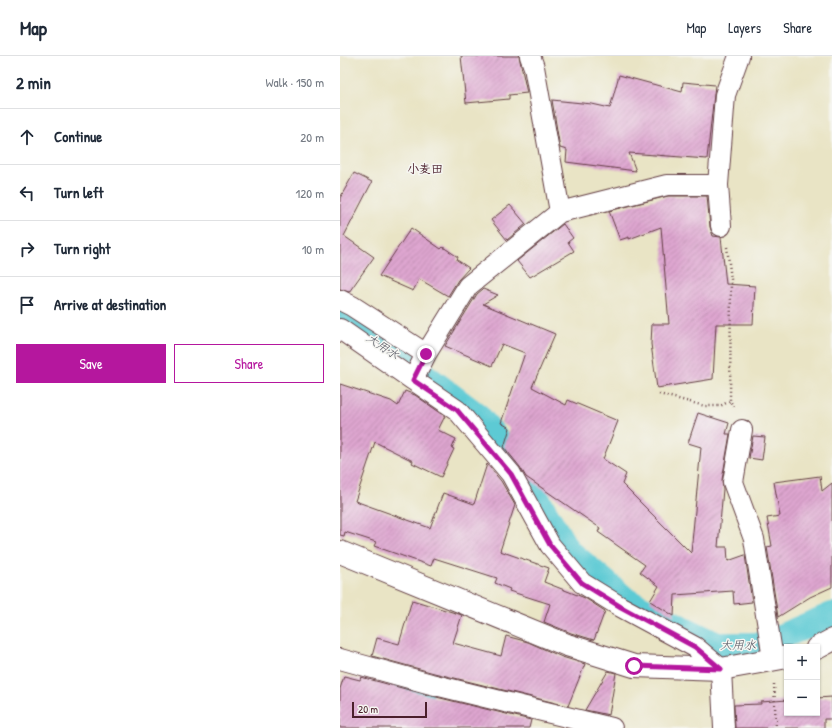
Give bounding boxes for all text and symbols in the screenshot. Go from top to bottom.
text: Map [20,15,47,41]
text: Map [686,18,706,37]
text: Layers [728,18,761,37]
text: Share [783,18,812,37]
text: 2 min [16,71,51,94]
text: Walk · 150 m [266,73,324,91]
icon: ahead [16,126,38,148]
text: Continue [54,126,102,147]
text: 20 m [300,128,324,146]
district label: 小麦田 [407,160,443,177]
icon: left [16,182,38,204]
text: Turn left [54,182,104,203]
text: 120 m [296,184,324,202]
icon: right [16,238,38,260]
text: Turn right [54,238,110,259]
text: 10 m [302,240,324,258]
icon: arrive [16,294,38,316]
text: Arrive at destination [54,294,166,315]
water label: 大用水 [363,329,403,363]
button: Save [16,344,166,383]
button: Share [174,344,324,383]
route end [417,345,435,363]
water label: 大用水 [720,636,756,653]
map controls [784,644,820,716]
button: + [784,644,820,680]
route start [625,657,643,675]
button: − [784,680,820,716]
scale bar [352,700,427,719]
text: 20 m [358,702,378,716]

